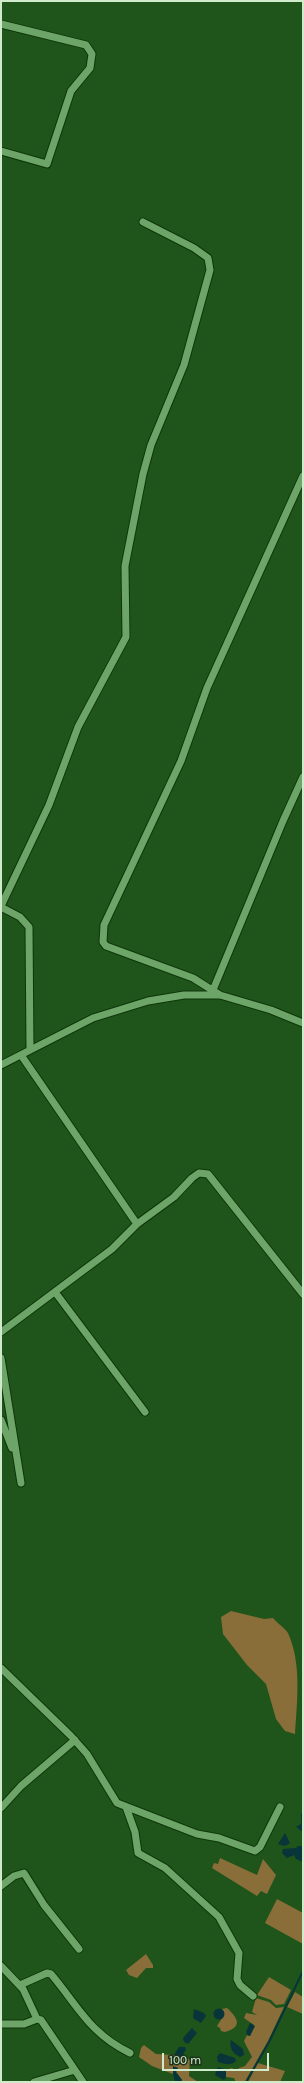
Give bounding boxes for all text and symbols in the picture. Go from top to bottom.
scale bar [164,2045,271,2071]
text: 100 m [169,2053,201,2067]

